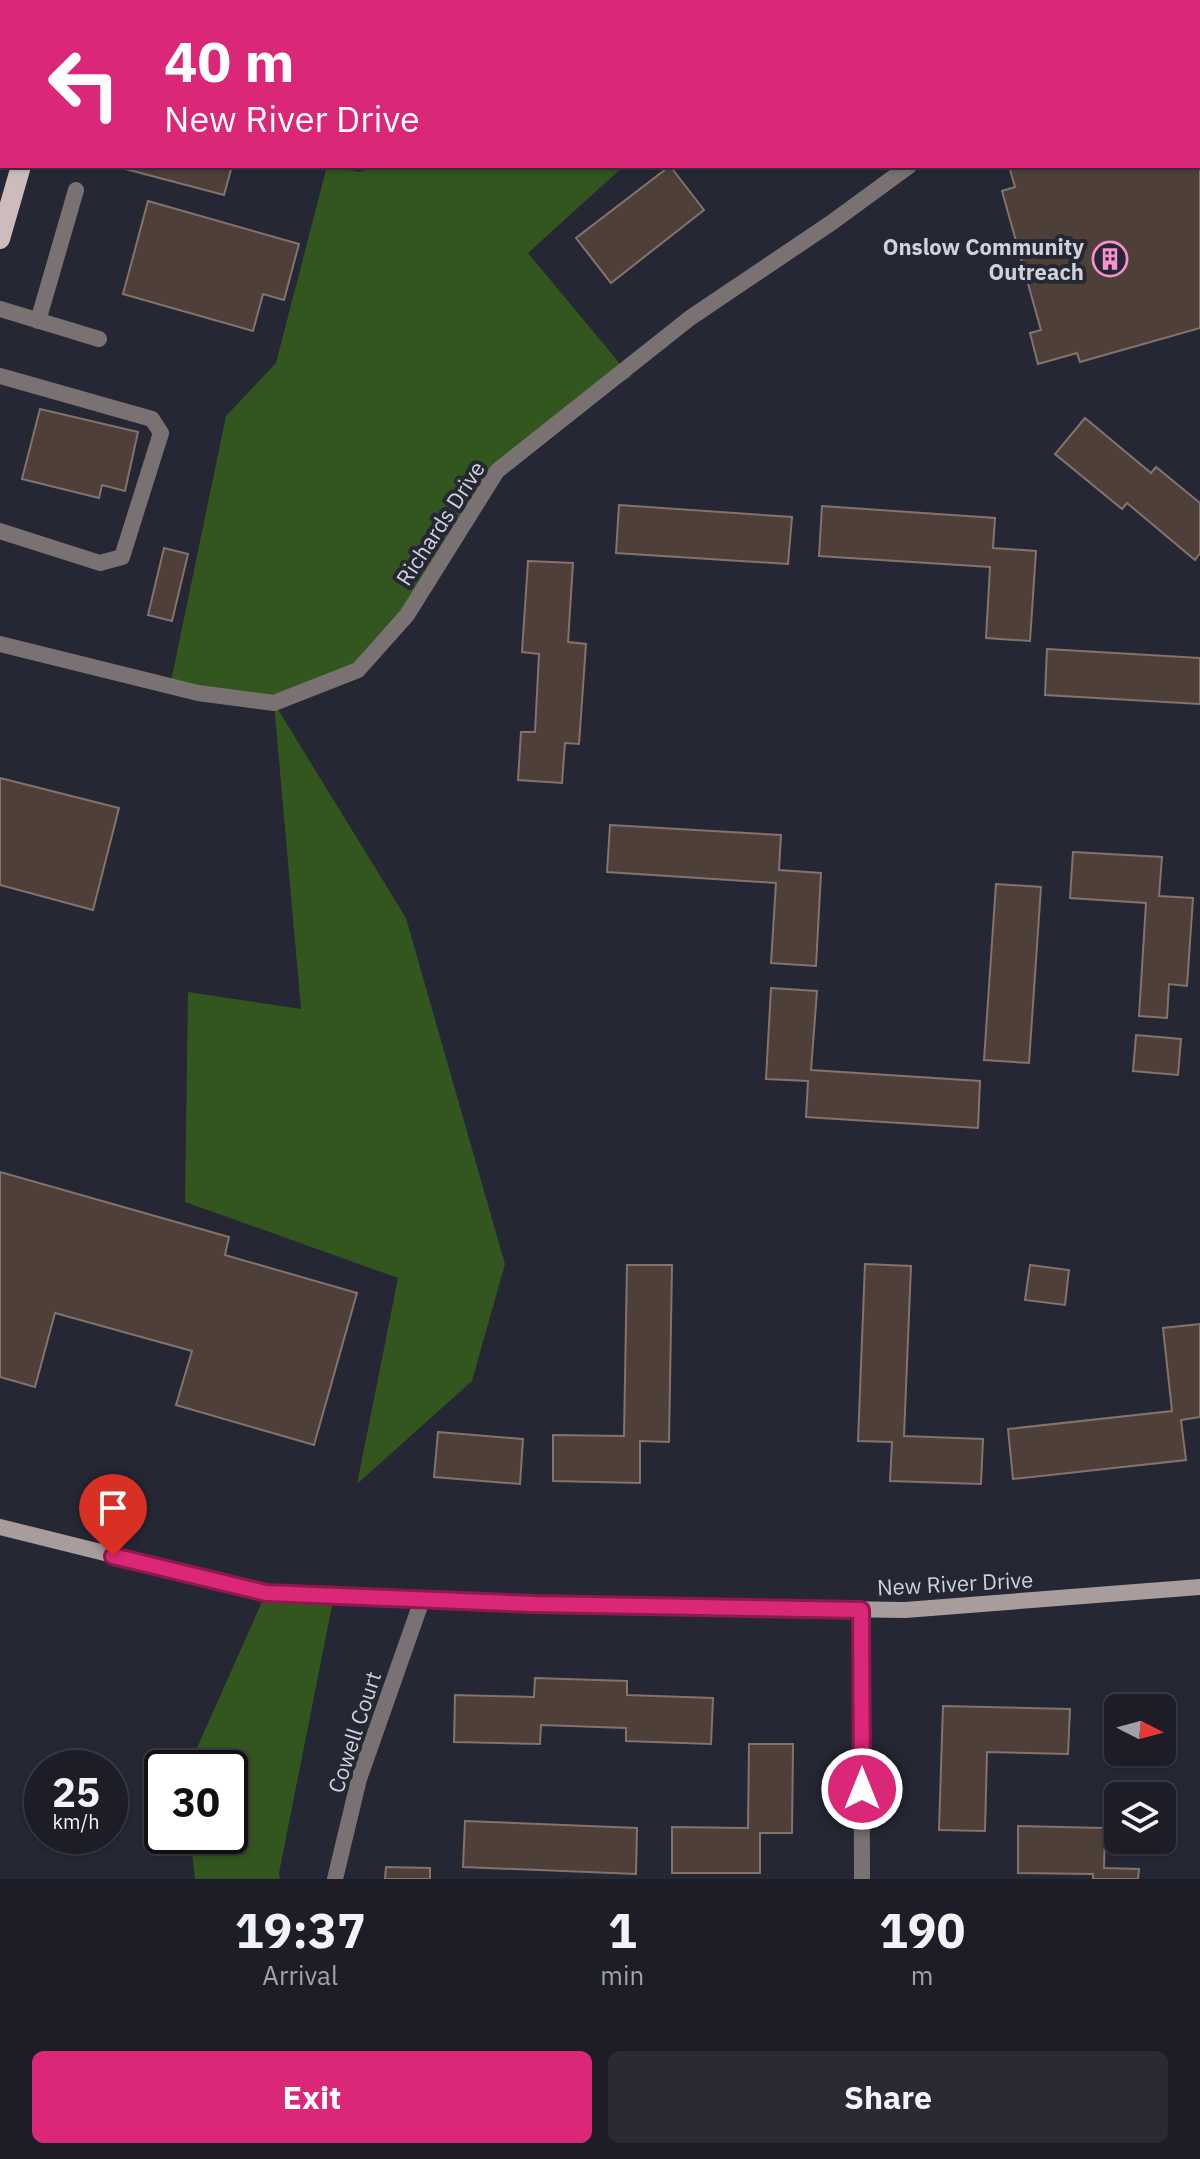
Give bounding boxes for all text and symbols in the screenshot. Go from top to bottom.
text: 40 m [164,25,294,97]
icon: left [32,32,136,136]
text: New River Drive [164,95,420,142]
place label: Onslow Community Outreach [883,232,1084,286]
building icon: Onslow Community Outreach [1091,240,1129,278]
street label: Richards Drive [389,455,491,591]
pin [79,1474,147,1556]
icon: arrive [91,1486,135,1530]
street label: New River Drive [876,1564,1034,1602]
street label: Cowell Court [321,1668,387,1796]
north arrow [1104,1694,1176,1766]
map controls [1104,1694,1176,1854]
position arrow [820,1747,904,1831]
speed limit sign: 30 [144,1750,248,1854]
text: 25 [52,1766,100,1818]
button: layers [1104,1782,1176,1854]
text: km/h [52,1808,100,1835]
text: 19:37 [235,1899,366,1961]
text: 1 [608,1899,637,1961]
text: 190 [879,1899,965,1961]
text: Arrival [262,1958,338,1992]
text: min [600,1958,644,1992]
text: m [911,1958,933,1992]
button: Exit [32,2051,592,2143]
button: Share [608,2051,1168,2143]

